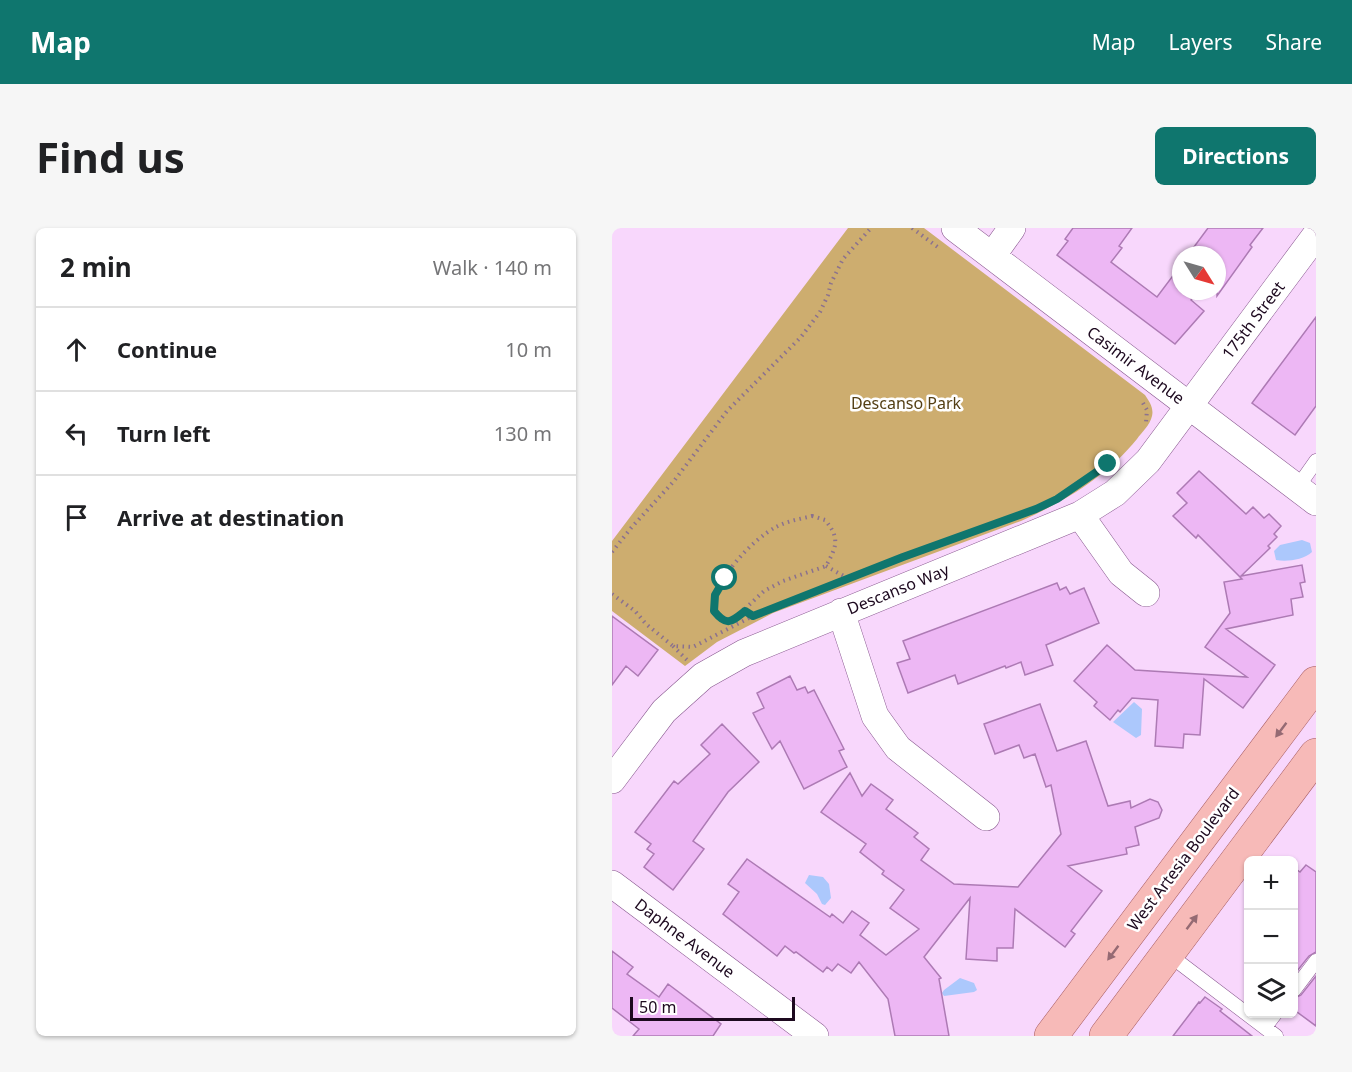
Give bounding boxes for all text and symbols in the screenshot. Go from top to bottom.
text: Map [30,23,91,61]
text: Map [1092,28,1136,56]
text: Layers [1169,28,1233,56]
text: Share [1266,28,1322,56]
button: Directions [1155,127,1316,185]
text: Find us [36,128,185,185]
north arrow [1172,246,1226,300]
text: 2 min [60,249,132,285]
text: Walk · 140 m [433,254,552,281]
street label: 175th Street [1217,276,1290,363]
street label: Casimir Avenue [1083,321,1189,409]
icon: ahead [60,333,93,366]
text: Continue [117,334,217,364]
text: 10 m [505,336,552,363]
park label: Descanso Park [851,392,962,414]
icon: left [60,417,93,450]
text: Turn left [117,418,211,448]
text: 130 m [494,420,552,447]
route end [1094,450,1120,476]
icon: arrive [60,501,93,534]
text: Arrive at destination [117,502,344,532]
street label: Descanso Way [844,558,953,619]
route start [711,564,737,590]
one-way arrow [1275,721,1287,737]
street label: West Artesia Boulevard [1122,783,1244,935]
map controls [1244,856,1298,1018]
button: + [1244,856,1298,910]
street label: Daphne Avenue [631,893,739,983]
button: − [1244,910,1298,964]
one-way arrow [1185,914,1197,929]
one-way arrow [1108,945,1120,960]
button: layers [1244,964,1298,1018]
scale bar [630,994,795,1022]
text: 50 m [639,996,676,1018]

